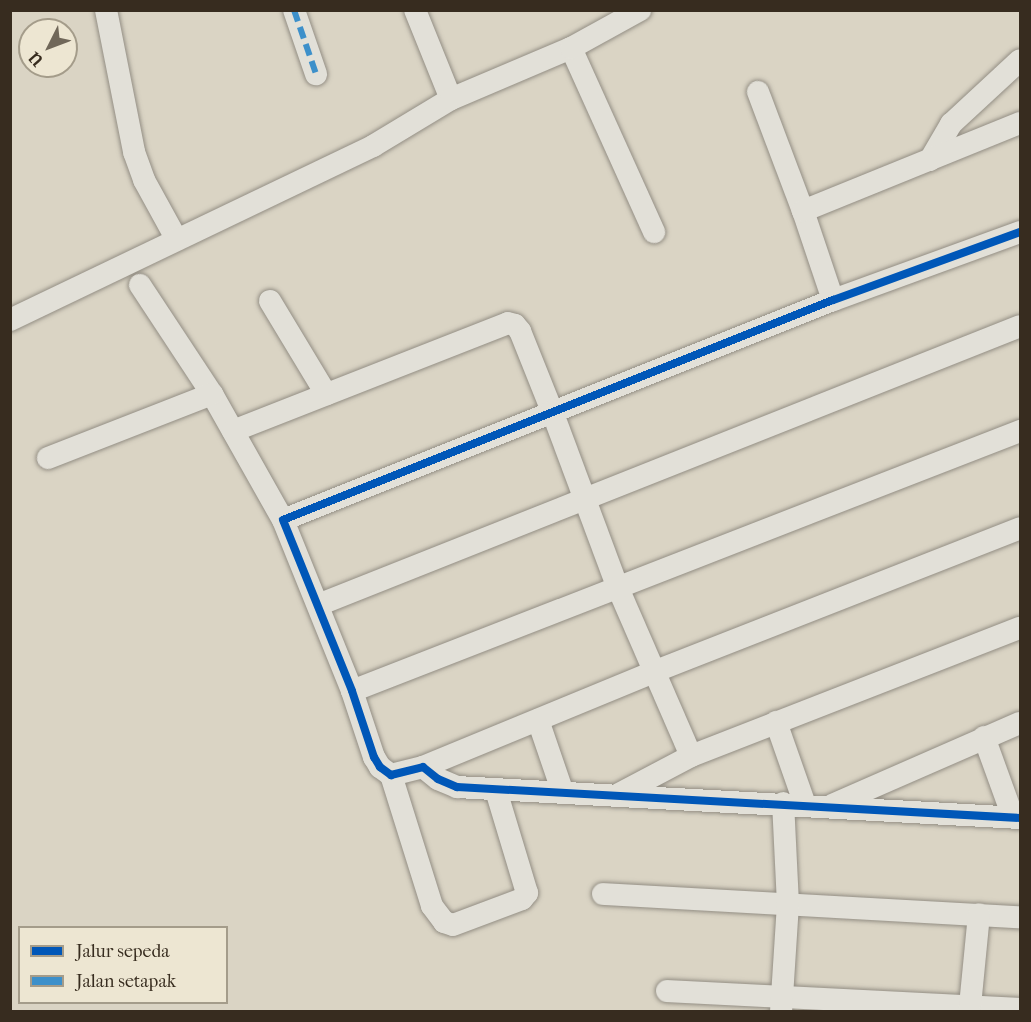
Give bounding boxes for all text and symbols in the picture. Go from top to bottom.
north arrow [18,18,78,78]
text: U [25,48,47,70]
legend [18,926,228,1004]
text: Jalur sepeda [76,941,170,962]
text: Jalan setapak [76,971,176,992]

